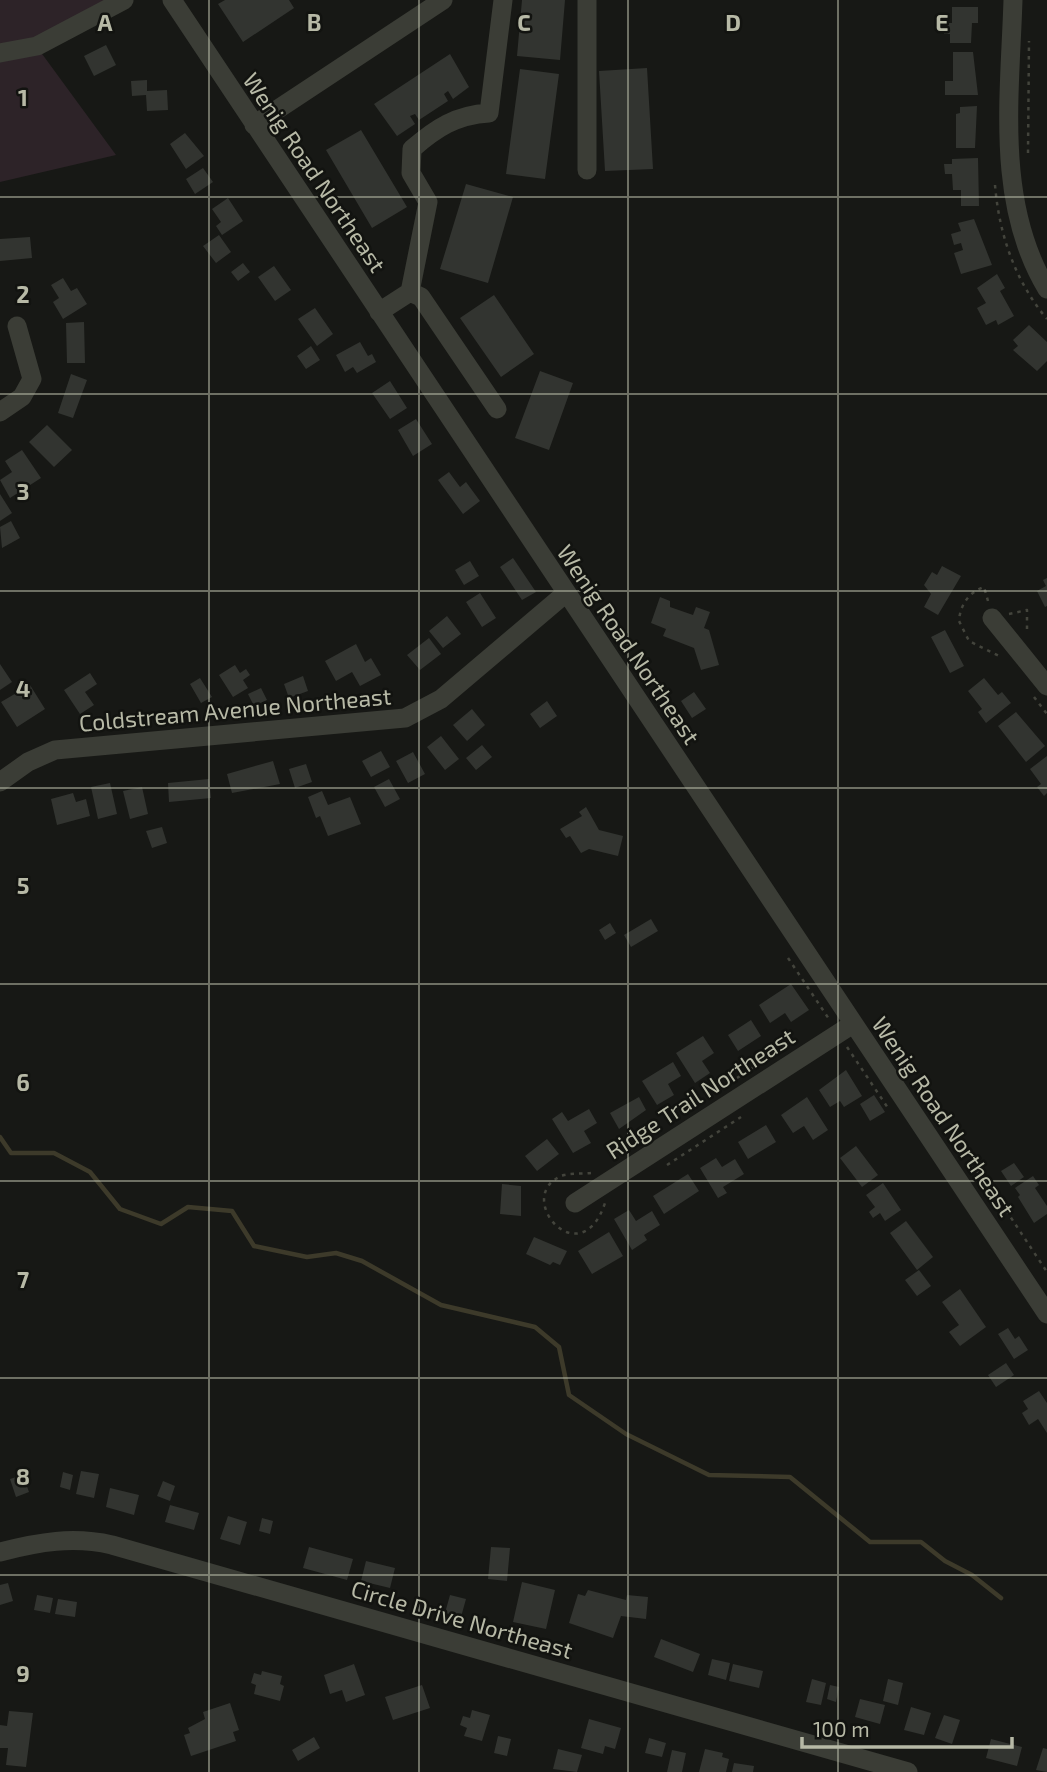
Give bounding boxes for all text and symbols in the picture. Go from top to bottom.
text: A [97,8,113,36]
text: B [307,8,321,36]
text: C [517,8,531,36]
text: D [725,8,741,36]
text: E [935,8,949,36]
street label: Wenig Road Northeast [238,67,392,277]
text: 1 [18,83,28,111]
text: 2 [16,280,30,308]
text: 3 [16,477,30,505]
street label: Wenig Road Northeast [552,539,706,749]
text: 4 [16,674,30,702]
street label: Coldstream Avenue Northeast [78,681,393,737]
text: 5 [17,871,29,899]
street label: Wenig Road Northeast [867,1011,1021,1221]
street label: Ridge Trail Northeast [601,1021,800,1164]
text: 6 [16,1068,30,1096]
text: 7 [17,1265,29,1293]
text: 8 [16,1462,30,1490]
street label: Circle Drive Northeast [348,1574,576,1664]
text: 9 [16,1659,30,1687]
scale bar [802,1706,1012,1750]
text: 100 m [813,1716,870,1741]

